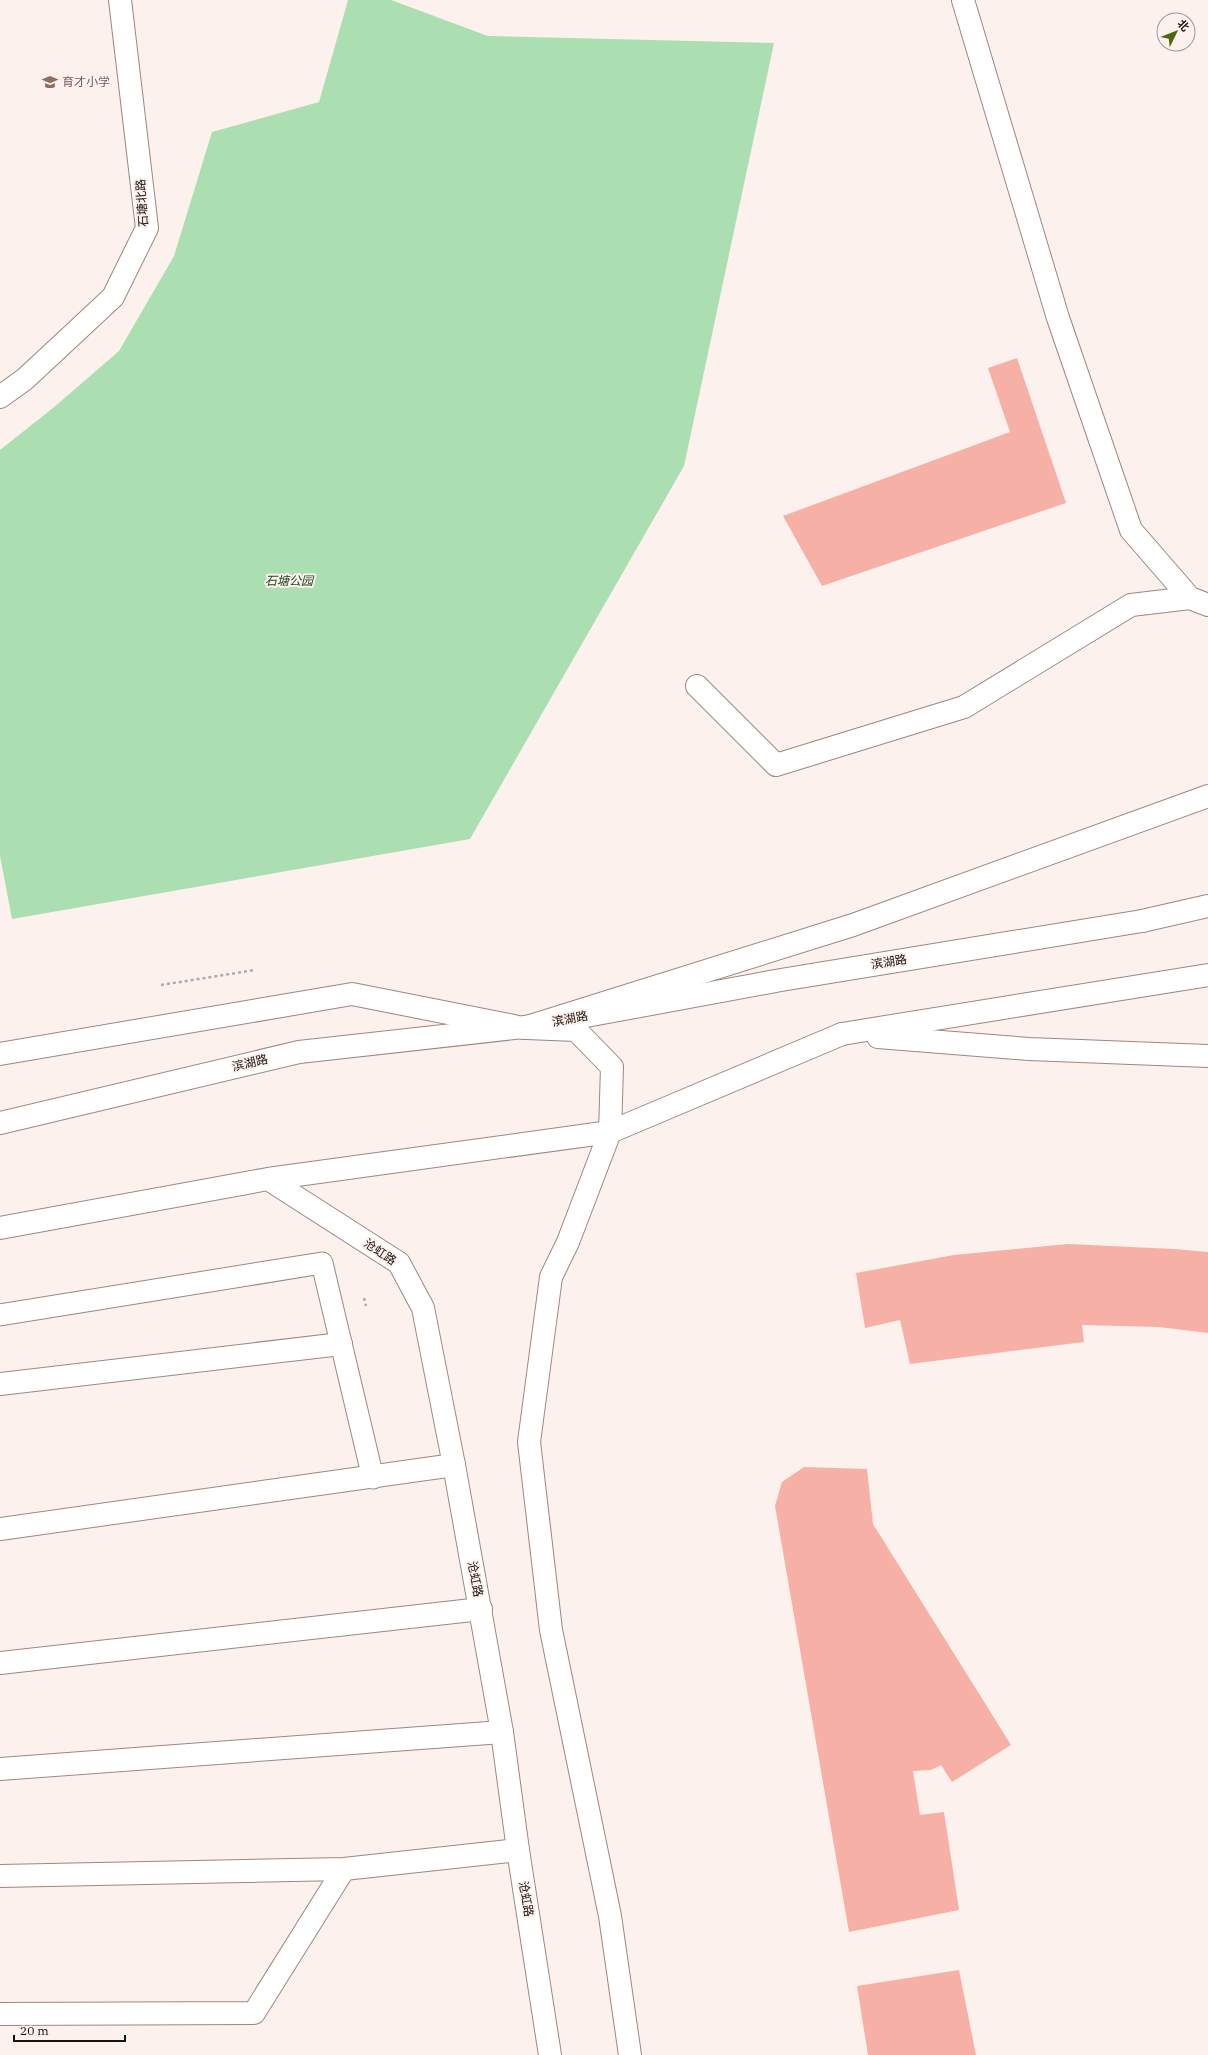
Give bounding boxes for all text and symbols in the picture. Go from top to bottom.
north arrow [1156,12,1196,52]
text: 北 [1174,16,1192,34]
school or university icon: 育才小学 [41,73,59,91]
place label: 育才小学 [62,74,110,89]
street label: 石塘北路 [132,179,151,228]
park label: 石塘公园 [265,573,315,588]
street label: 滨湖路 [870,951,908,972]
street label: 滨湖路 [551,1008,589,1029]
street label: 滨湖路 [231,1051,269,1074]
street label: 沧虹路 [361,1235,399,1268]
street label: 沧虹路 [465,1560,486,1598]
street label: 沧虹路 [516,1880,537,1918]
scale bar [14,2017,125,2043]
text: 20 m [20,2023,49,2038]

